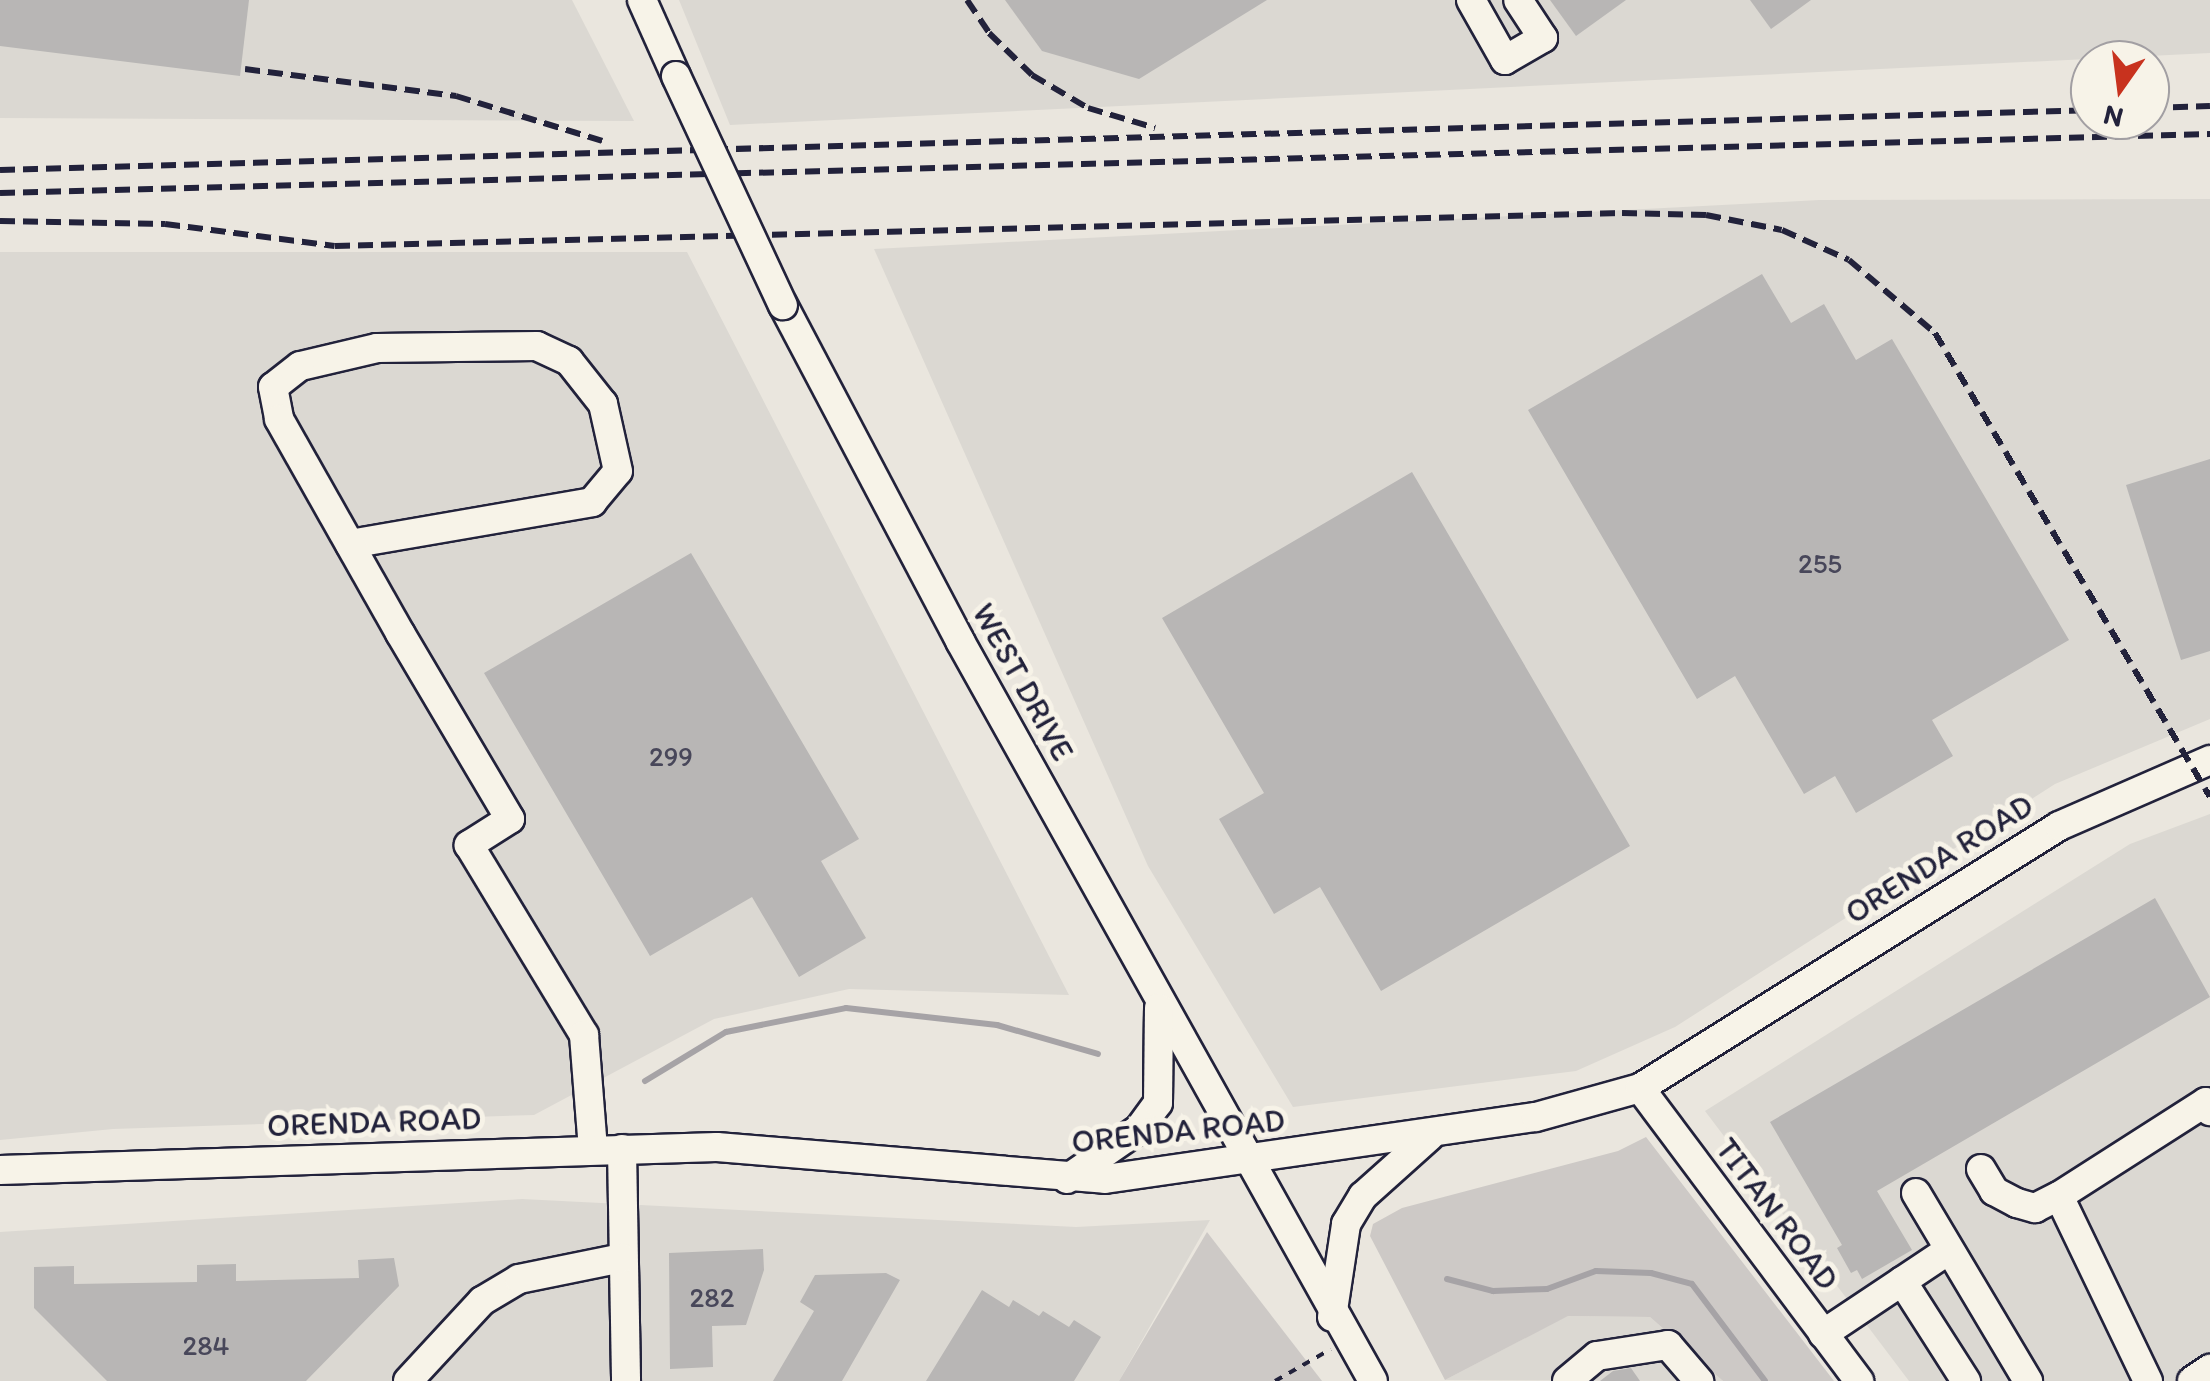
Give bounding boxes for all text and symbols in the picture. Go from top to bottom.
north arrow [2070,40,2170,140]
text: N [2100,98,2127,136]
house number: 255 [1798,546,1842,580]
street label: WEST DRIVE [963,595,1083,769]
house number: 299 [649,739,693,773]
street label: ORENDA ROAD [1838,786,2040,932]
street label: ORENDA ROAD [266,1099,482,1145]
street label: ORENDA ROAD [1070,1101,1286,1161]
street label: TITAN ROAD [1707,1130,1847,1298]
house number: 282 [690,1280,734,1314]
house number: 284 [183,1328,229,1362]

